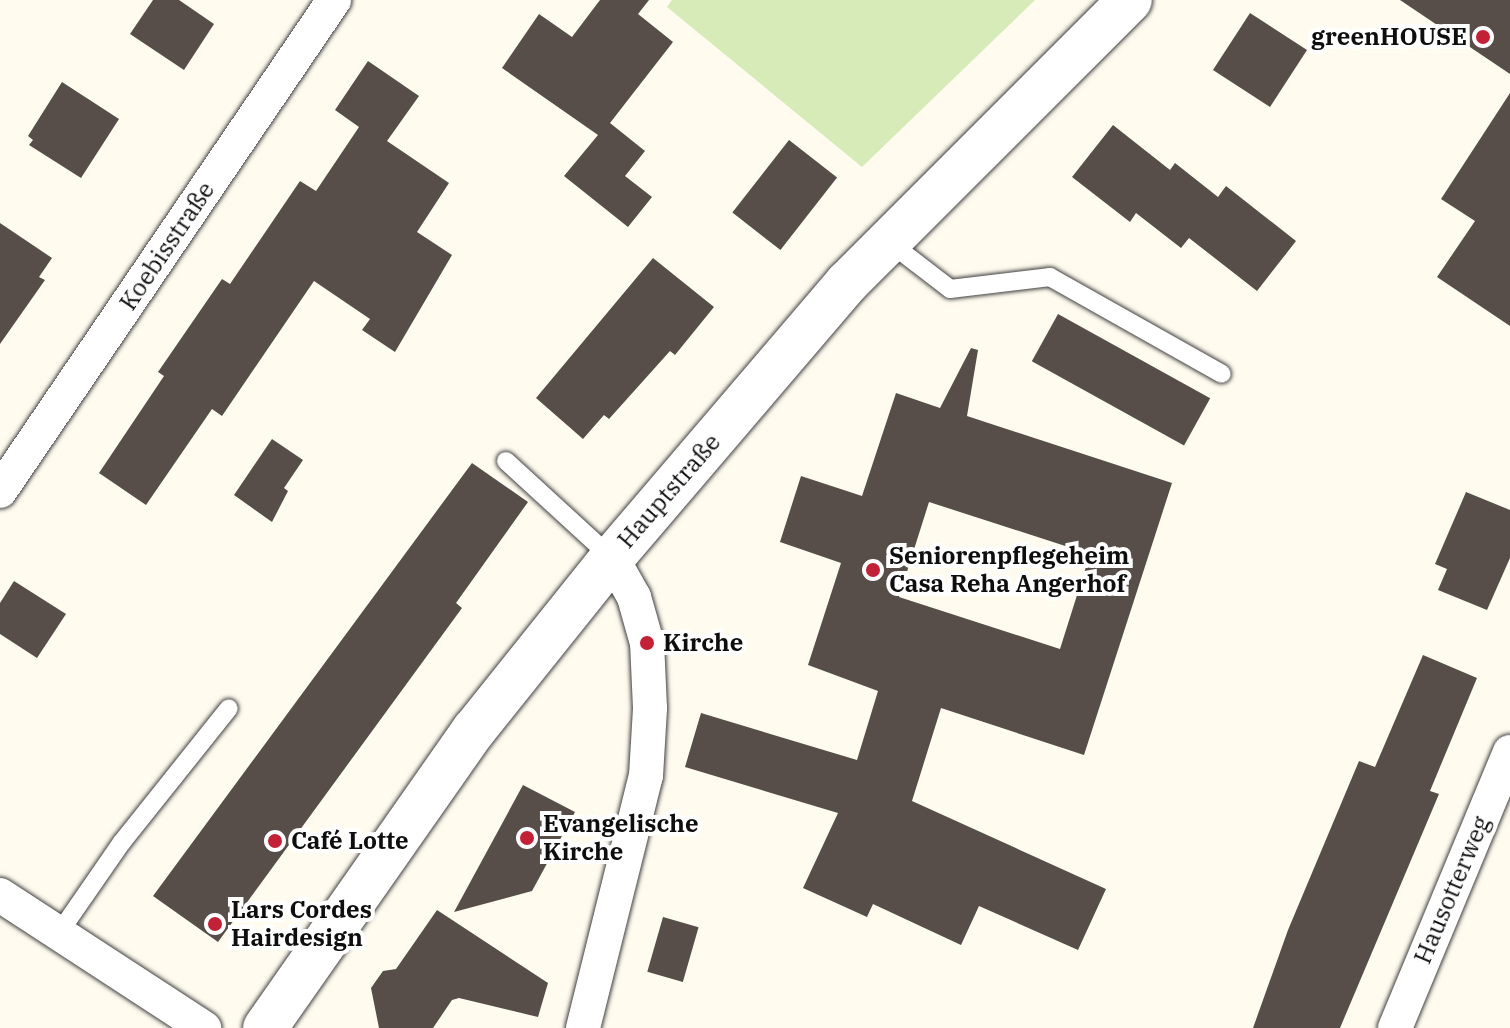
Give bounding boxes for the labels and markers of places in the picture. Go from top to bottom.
place label: greenHOUSE [1311,23,1467,51]
marker: greenHOUSE [1474,28,1492,46]
place label: Seniorenpflegeheim Casa Reha Angerhof [889,542,1129,598]
marker: Seniorenpflegeheim Casa Reha Angerhof [864,561,882,579]
place label: Kirche [663,629,743,657]
marker: Kirche [638,634,656,652]
place label: Evangelische Kirche [543,810,699,866]
place label: Café Lotte [291,827,409,855]
marker: Evangelische Kirche [518,829,536,847]
marker: Café Lotte [266,832,284,850]
place label: Lars Cordes Hairdesign [231,896,372,952]
marker: Lars Cordes Hairdesign [206,915,224,933]

